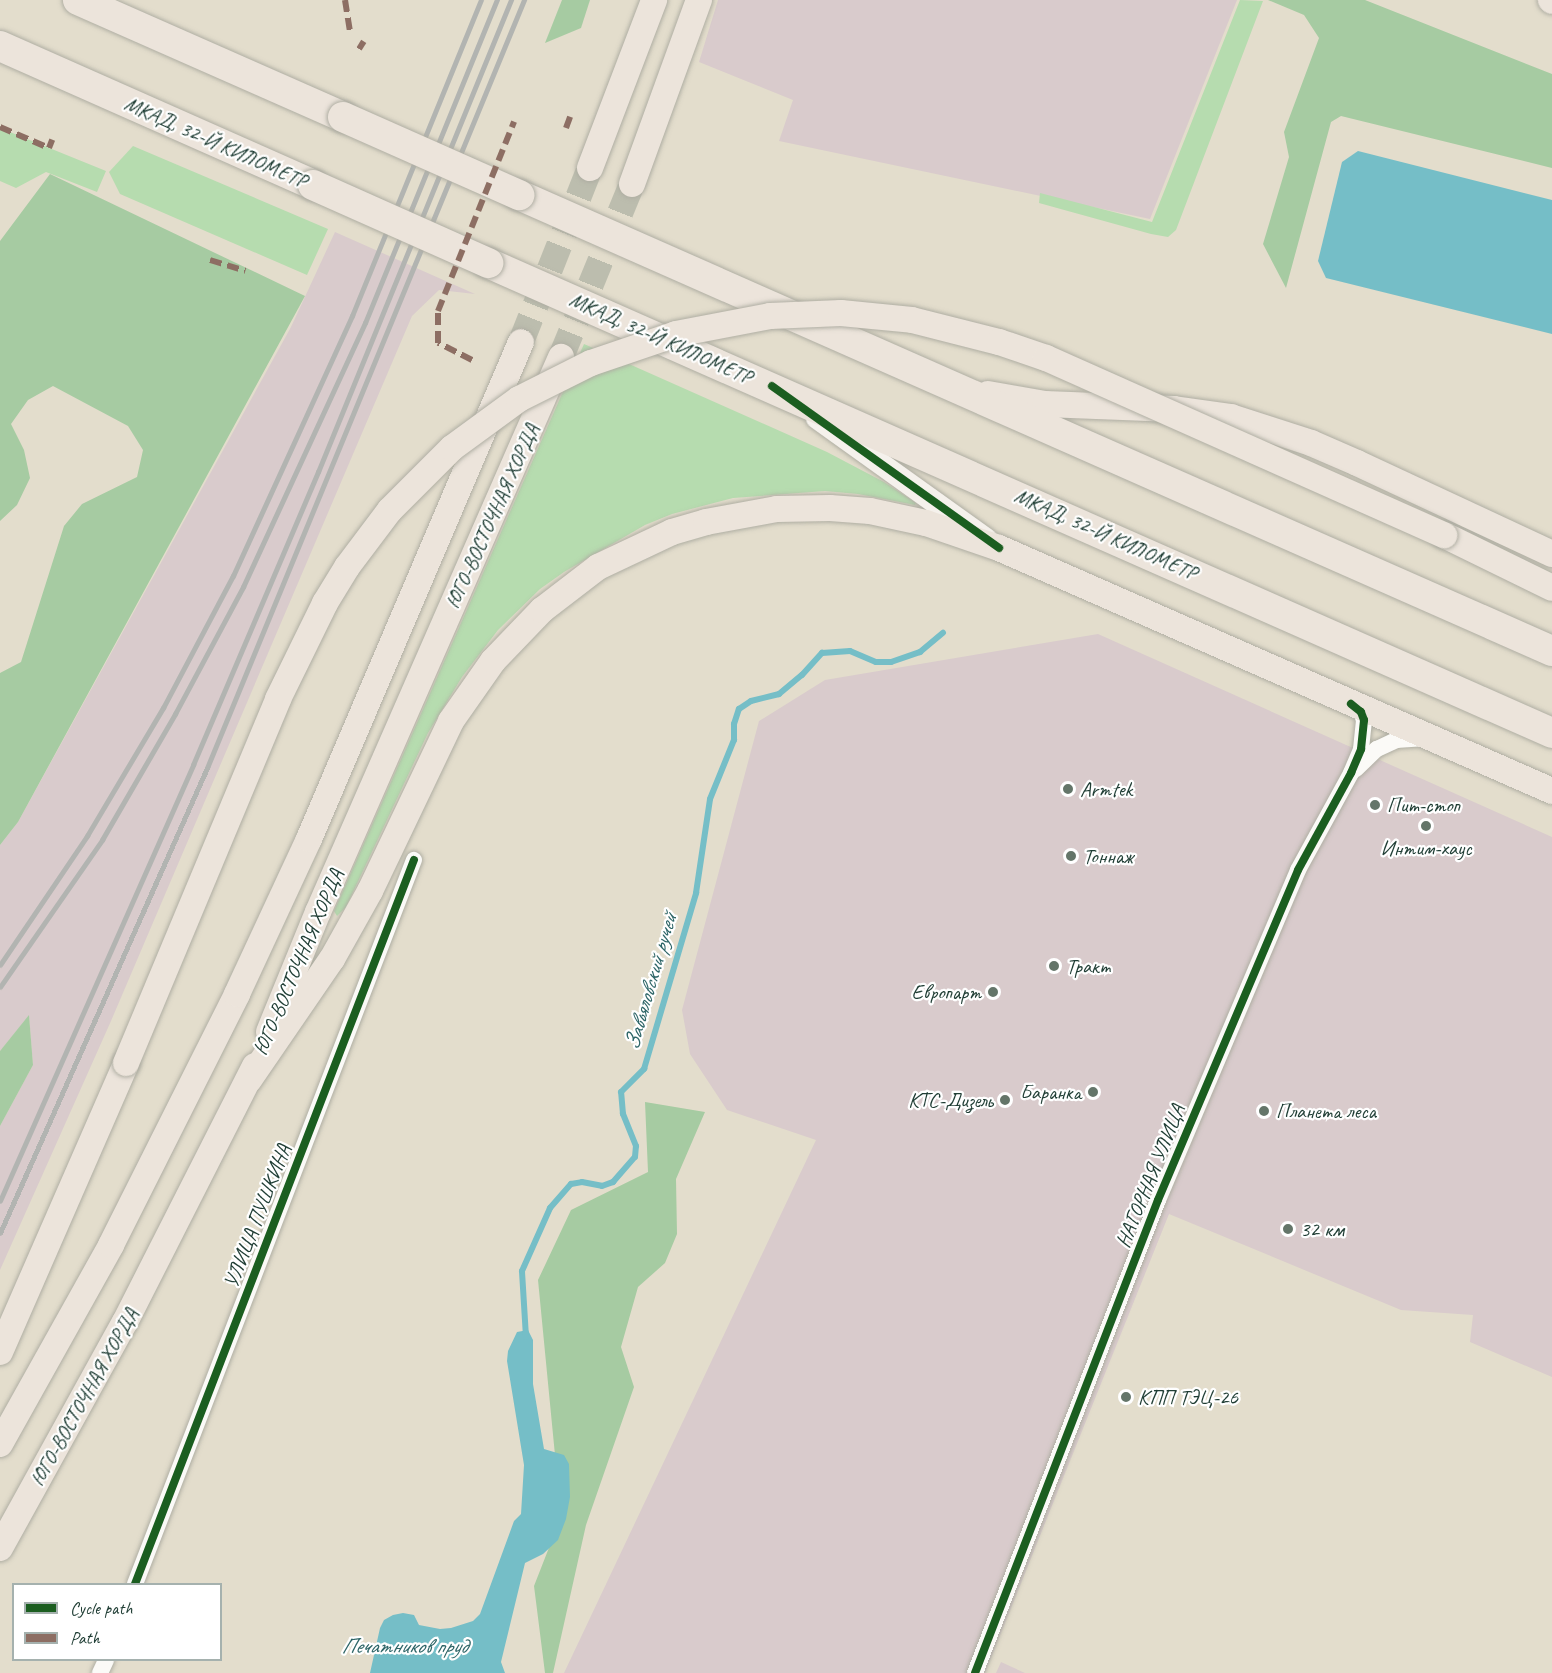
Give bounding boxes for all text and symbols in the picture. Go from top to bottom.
street label: МКАД, 32-Й КИЛОМЕТР [121,90,311,194]
street label: МКАД, 32-Й КИЛОМЕТР [566,286,756,390]
street label: ЮГО-ВОСТОЧНАЯ ХОРДА [440,420,544,612]
street label: МКАД, 32-Й КИЛОМЕТР [1011,482,1201,586]
place label: Armtek [1080,776,1132,802]
marker: Armtek [1061,782,1075,796]
place label: Пит-стоп [1387,792,1460,818]
marker: Пит-стоп [1368,798,1382,812]
marker: Интим-хаус [1419,819,1433,833]
place label: Интим-хаус [1380,835,1472,861]
place label: Тоннаж [1083,843,1133,869]
marker: Тоннаж [1064,849,1078,863]
street label: ЮГО-ВОСТОЧНАЯ ХОРДА [247,865,349,1059]
water label: Завьяловский ручей [619,911,683,1053]
place label: Тракт [1066,953,1110,979]
marker: Тракт [1047,959,1061,973]
place label: Европарт [911,979,981,1005]
marker: Европарт [986,985,1000,999]
place label: Баранка [1020,1079,1081,1105]
marker: Баранка [1086,1085,1100,1099]
place label: КТС-Дизель [908,1087,993,1113]
marker: КТС-Дизель [998,1093,1012,1107]
place label: Планета леса [1276,1098,1376,1124]
street label: НАГОРНАЯ УЛИЦА [1110,1101,1190,1251]
marker: Планета леса [1257,1104,1271,1118]
street label: УЛИЦА ПУШКИНА [218,1141,296,1291]
place label: 32 км [1300,1216,1344,1242]
marker: 32 км [1281,1222,1295,1236]
street label: ЮГО-ВОСТОЧНАЯ ХОРДА [25,1304,143,1490]
place label: КПП ТЭЦ-26 [1138,1384,1238,1410]
marker: КПП ТЭЦ-26 [1119,1390,1133,1404]
legend [12,1583,222,1661]
text: Cycle path [70,1597,132,1619]
text: Path [70,1627,100,1649]
water label: Печатников пруд [341,1634,467,1660]

